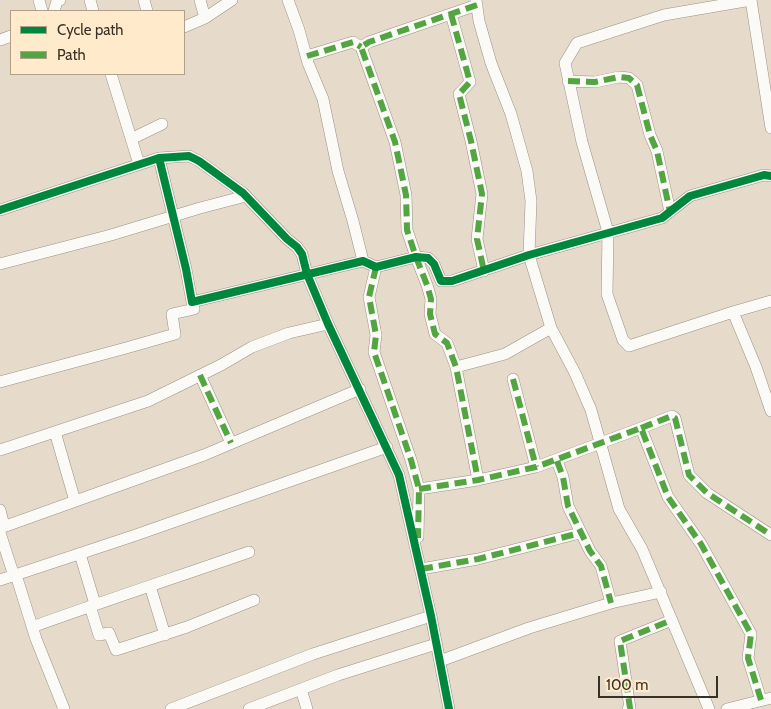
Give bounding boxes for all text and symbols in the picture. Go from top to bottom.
legend [10,10,185,75]
text: Cycle path [57,21,123,39]
text: Path [57,46,86,64]
scale bar [601,666,721,698]
text: 100 m [606,676,648,694]

